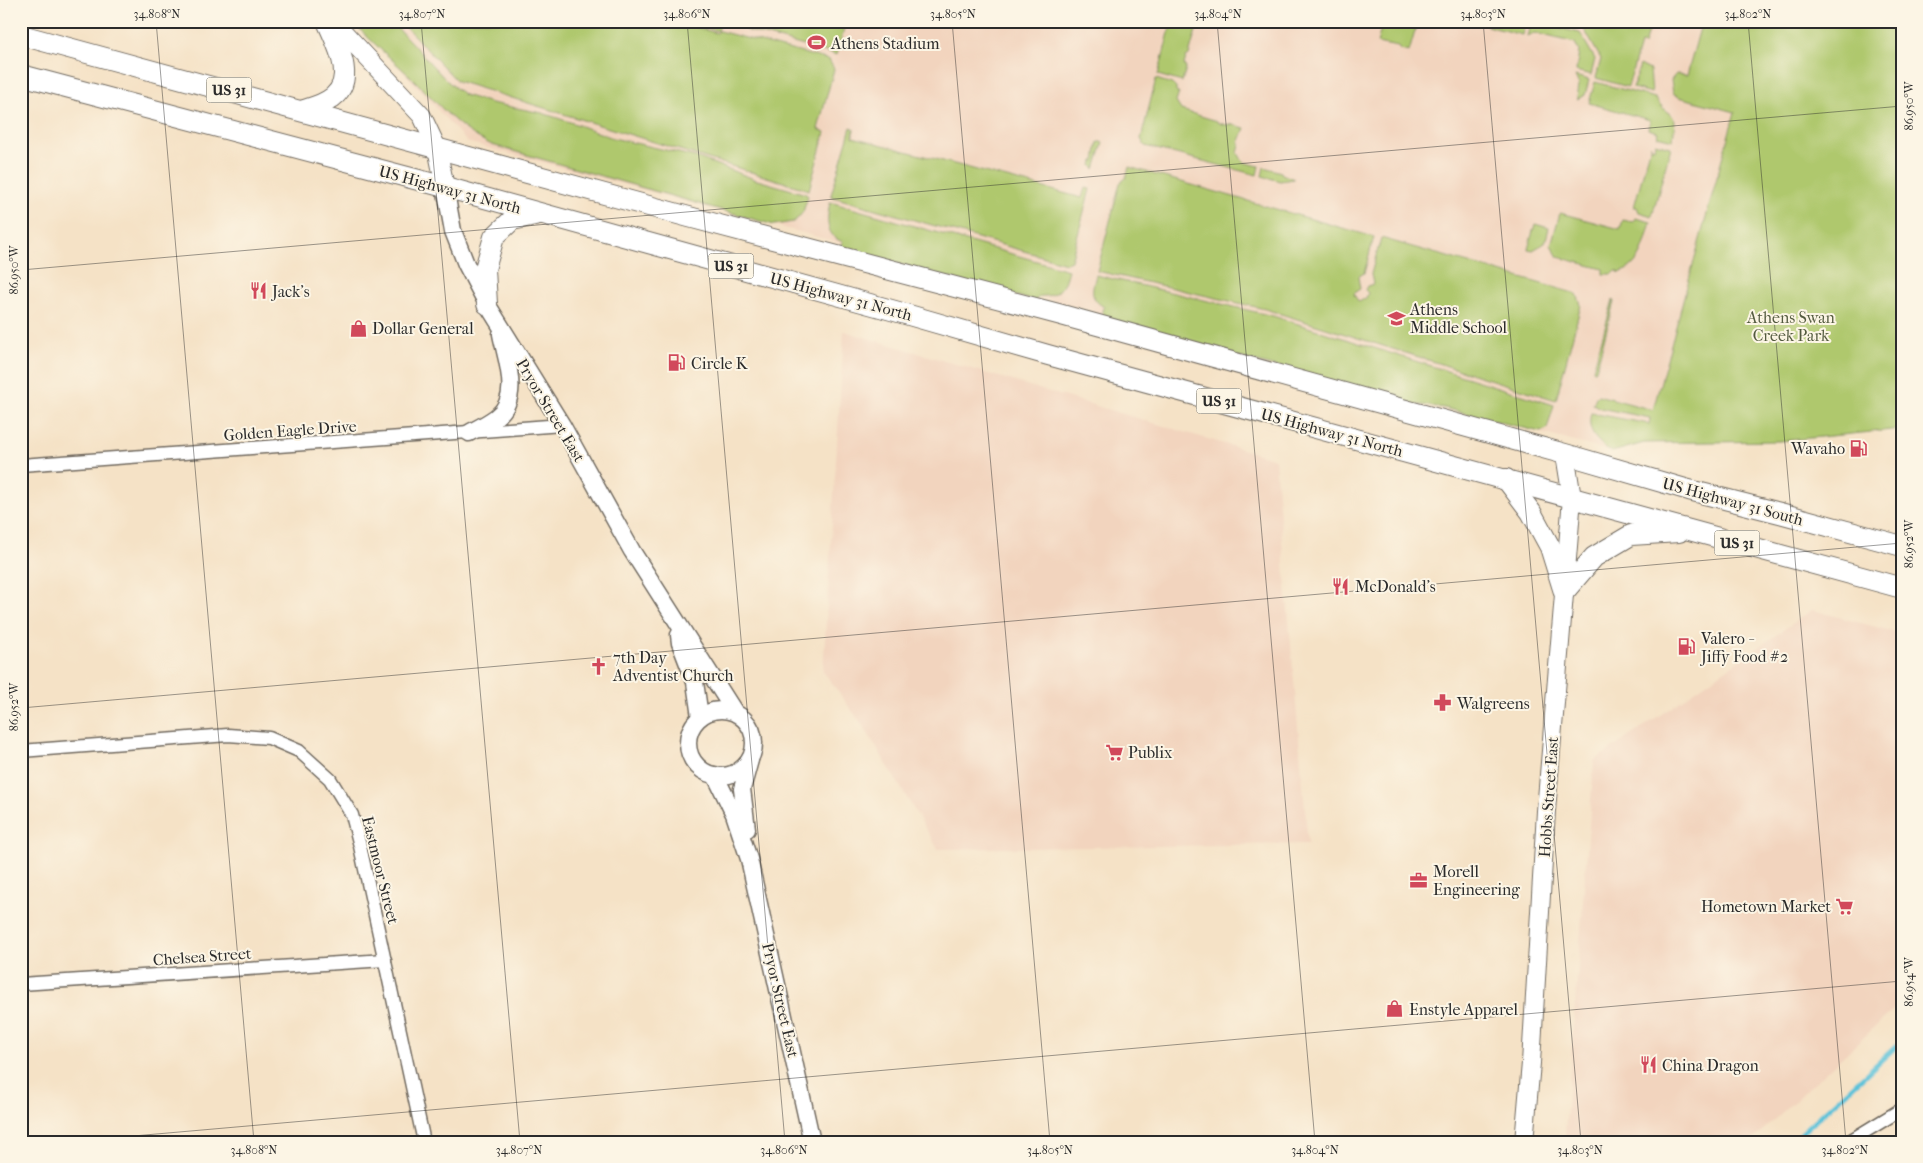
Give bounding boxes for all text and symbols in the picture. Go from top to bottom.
text: 34.808°N [134,7,180,21]
text: 34.807°N [399,7,445,21]
text: 34.806°N [663,7,711,21]
text: 34.805°N [930,7,976,21]
text: 34.804°N [1194,7,1242,21]
text: 34.803°N [1460,7,1506,21]
text: 34.802°N [1725,7,1771,21]
sports icon: Athens Stadium [807,33,827,53]
place label: Athens Stadium [830,34,940,53]
road number: US 31 [206,78,252,102]
text: 86.950°W [1902,80,1916,130]
street label: US Highway 31 North [377,161,523,218]
text: 86.950°W [7,244,21,294]
road number: US 31 [708,254,754,278]
street label: US Highway 31 North [768,268,914,325]
restaurant icon: Jack's [248,281,268,301]
place label: Jack's [270,282,310,301]
place label: Athens Middle School [1409,300,1508,337]
school or university icon: Athens Middle School [1386,308,1406,328]
park label: Athens Swan Creek Park [1746,308,1836,345]
shop icon: Dollar General [348,318,368,338]
place label: Dollar General [372,319,474,338]
fuel station icon: Circle K [667,353,687,373]
place label: Circle K [691,354,749,373]
street label: Pryor Street East [512,355,589,466]
road number: US 31 [1196,388,1242,414]
street label: US Highway 31 North [1259,404,1405,461]
street label: Golden Eagle Drive [223,416,357,445]
fuel station icon: Wavaho [1849,438,1869,458]
place label: Wavaho [1790,439,1845,458]
street label: US Highway 31 South [1660,474,1805,529]
text: 86.952°W [1902,519,1916,568]
road number: US 31 [1714,530,1760,556]
restaurant icon: McDonald's [1331,576,1351,596]
place label: McDonald's [1355,577,1436,596]
place label: Valero - Jiffy Food #2 [1699,629,1788,666]
fuel station icon: Valero - Jiffy Food #2 [1677,637,1697,657]
place label: 7th Day Adventist Church [612,648,734,685]
church icon: 7th Day Adventist Church [589,656,609,676]
text: 86.952°W [7,682,21,731]
pharmacy icon: Walgreens [1433,693,1453,713]
place label: Walgreens [1456,694,1530,713]
street label: Hobbs Street East [1535,736,1562,858]
supermarket icon: Publix [1104,742,1124,762]
place label: Publix [1128,743,1173,762]
street label: Eastmoor Street [358,814,403,926]
place label: Morell Engineering [1433,862,1520,899]
office icon: Morell Engineering [1409,870,1429,890]
supermarket icon: Hometown Market [1835,896,1855,916]
place label: Hometown Market [1701,897,1831,916]
street label: Pryor Street East [758,941,803,1060]
street label: Chelsea Street [152,944,252,969]
text: 86.954°W [1902,956,1916,1007]
shop icon: Enstyle Apparel [1385,999,1405,1019]
place label: Enstyle Apparel [1409,1000,1518,1019]
restaurant icon: China Dragon [1638,1055,1658,1075]
place label: China Dragon [1662,1056,1760,1075]
text: 34.808°N [231,1143,277,1157]
text: 34.807°N [496,1143,542,1157]
text: 34.806°N [760,1143,808,1157]
text: 34.805°N [1027,1143,1073,1157]
text: 34.804°N [1291,1143,1339,1157]
text: 34.803°N [1557,1143,1603,1157]
text: 34.802°N [1822,1143,1868,1157]

